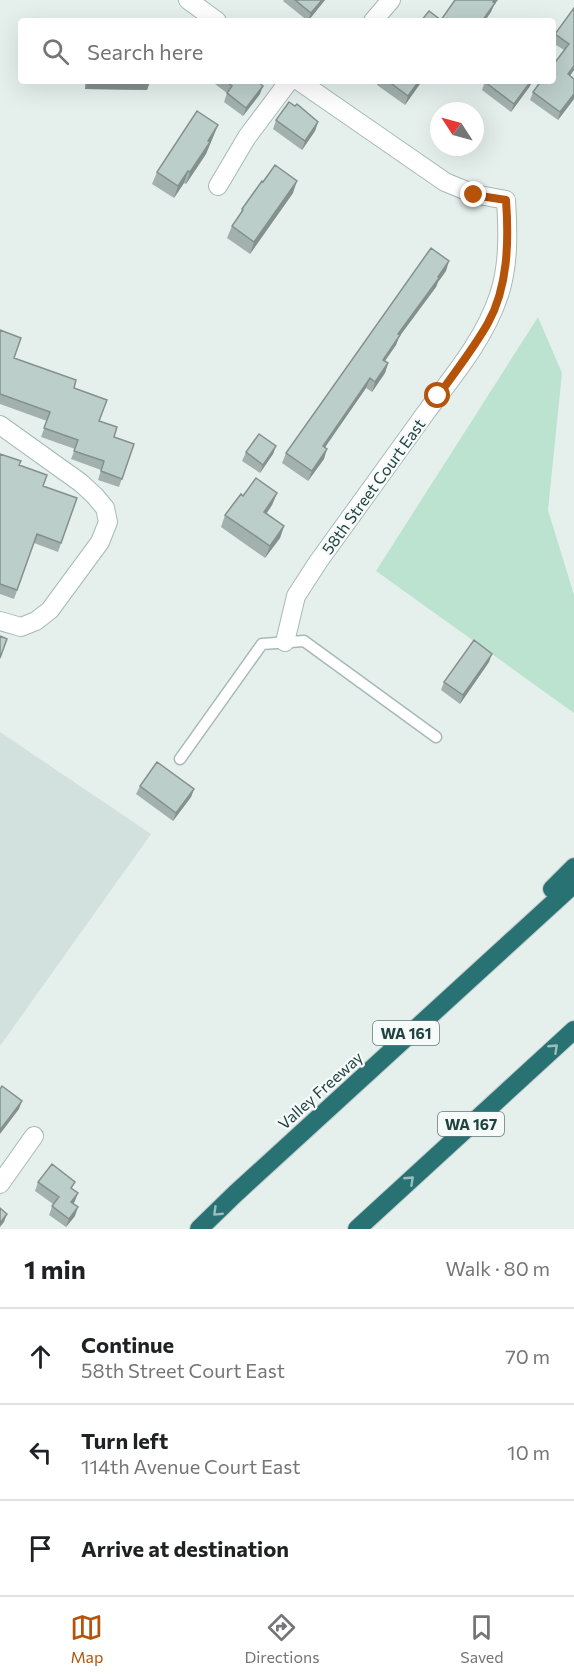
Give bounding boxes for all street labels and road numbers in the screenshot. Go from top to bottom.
street label: 58th Street Court East [317,414,429,558]
road number: WA 161 [373,1021,439,1045]
street label: Valley Freeway [274,1047,366,1133]
road number: WA 167 [438,1112,504,1136]

